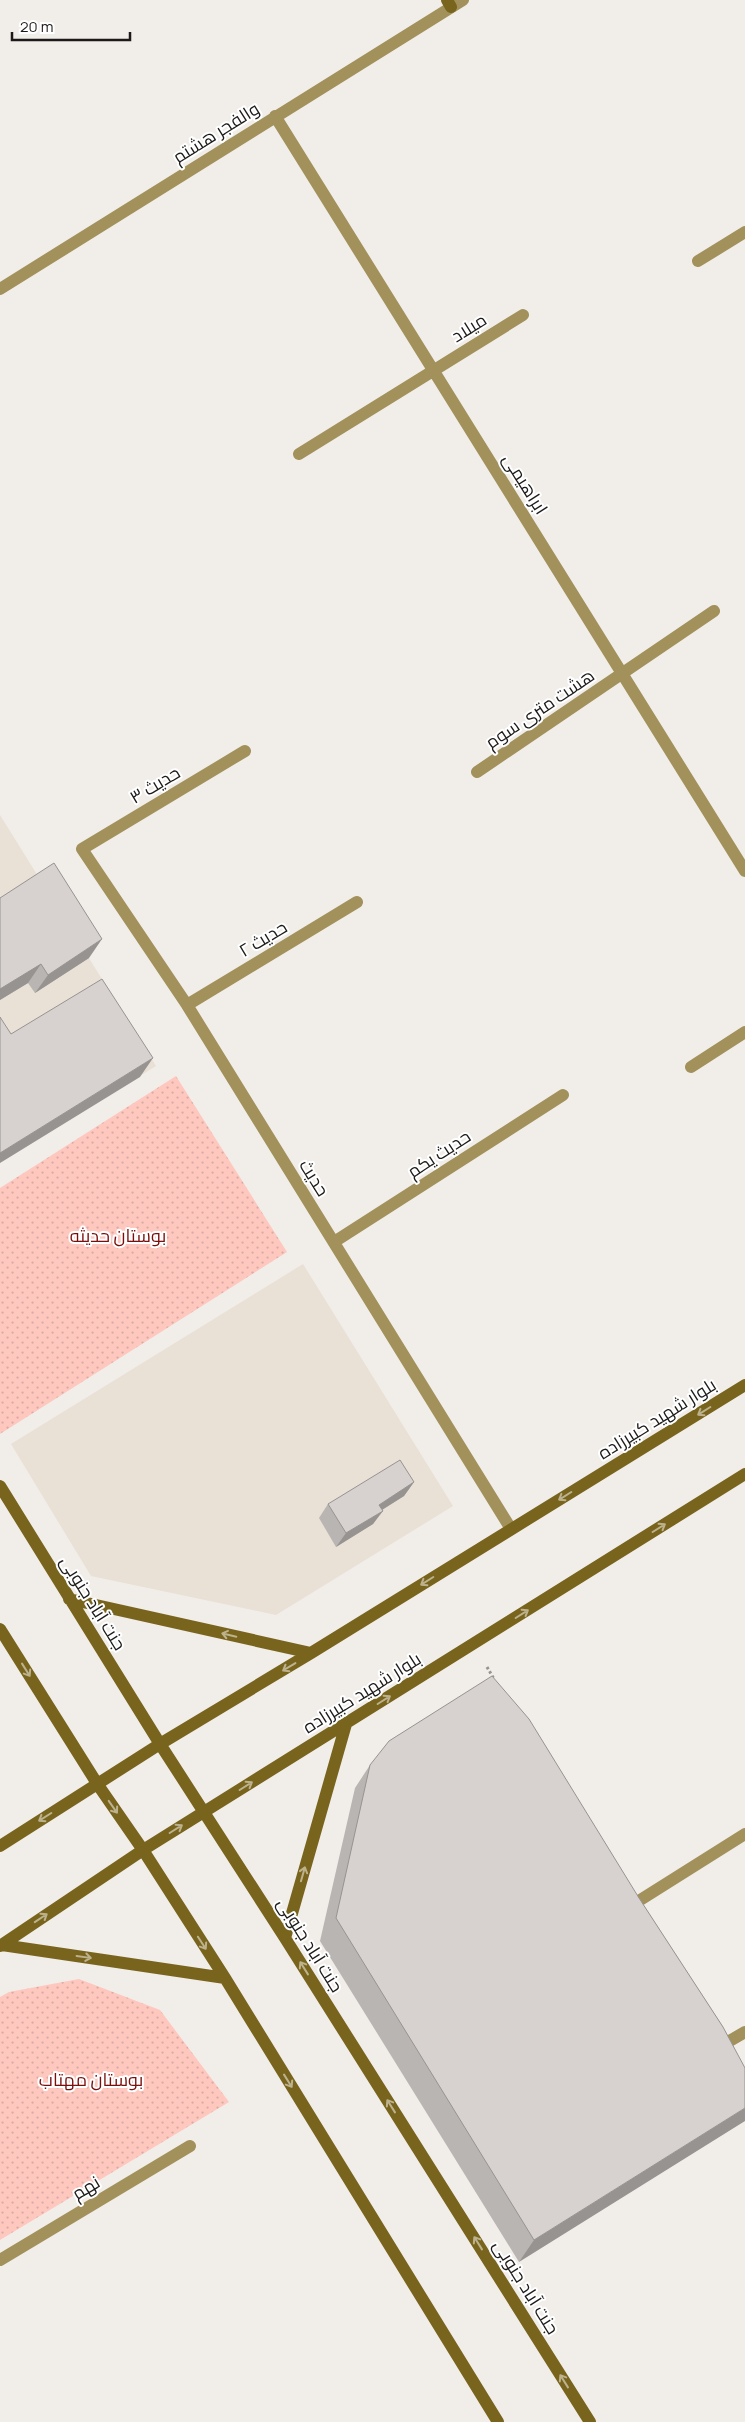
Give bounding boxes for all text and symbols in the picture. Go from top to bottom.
scale bar [12,10,130,42]
text: 20 m [20,16,53,37]
street label: والفجر هشتم [168,96,264,169]
street label: میلاد [446,307,491,347]
street label: ابراهیمی [498,448,554,518]
street label: هشت متری سوم [480,663,599,754]
street label: حدیث ۳ [125,760,184,809]
street label: حدیث ۲ [234,914,291,962]
street label: حدیث یکم [402,1124,475,1183]
street label: حدیث [294,1155,335,1200]
park label: بوستان حدیثه [70,1223,166,1247]
street label: بلوار شهید کبیرزاده [593,1372,720,1464]
one-way arrow [697,1406,711,1416]
one-way arrow [559,1491,573,1501]
one-way arrow [652,1522,666,1532]
street label: جنت آباد جنوبی [55,1551,132,1654]
one-way arrow [420,1577,434,1587]
one-way arrow [514,1608,528,1618]
one-way arrow [222,1630,238,1639]
street label: بلوار شهید کبیرزاده [298,1646,425,1738]
one-way arrow [21,1662,31,1676]
one-way arrow [282,1662,296,1672]
one-way arrow [376,1694,390,1704]
one-way arrow [238,1780,252,1790]
one-way arrow [108,1800,118,1814]
one-way arrow [39,1813,53,1823]
one-way arrow [169,1824,183,1834]
one-way arrow [298,1866,308,1882]
street label: جنت آباد جنوبی [272,1893,349,1996]
one-way arrow [33,1913,47,1923]
one-way arrow [197,1935,207,1949]
one-way arrow [76,1952,92,1962]
one-way arrow [299,1962,309,1976]
park label: بوستان مهتاب [39,2067,143,2091]
one-way arrow [283,2073,293,2087]
one-way arrow [386,2099,396,2113]
street label: نهم [67,2170,104,2206]
street label: جنت آباد جنوبی [488,2235,565,2338]
one-way arrow [472,2237,482,2251]
one-way arrow [559,2374,569,2388]

